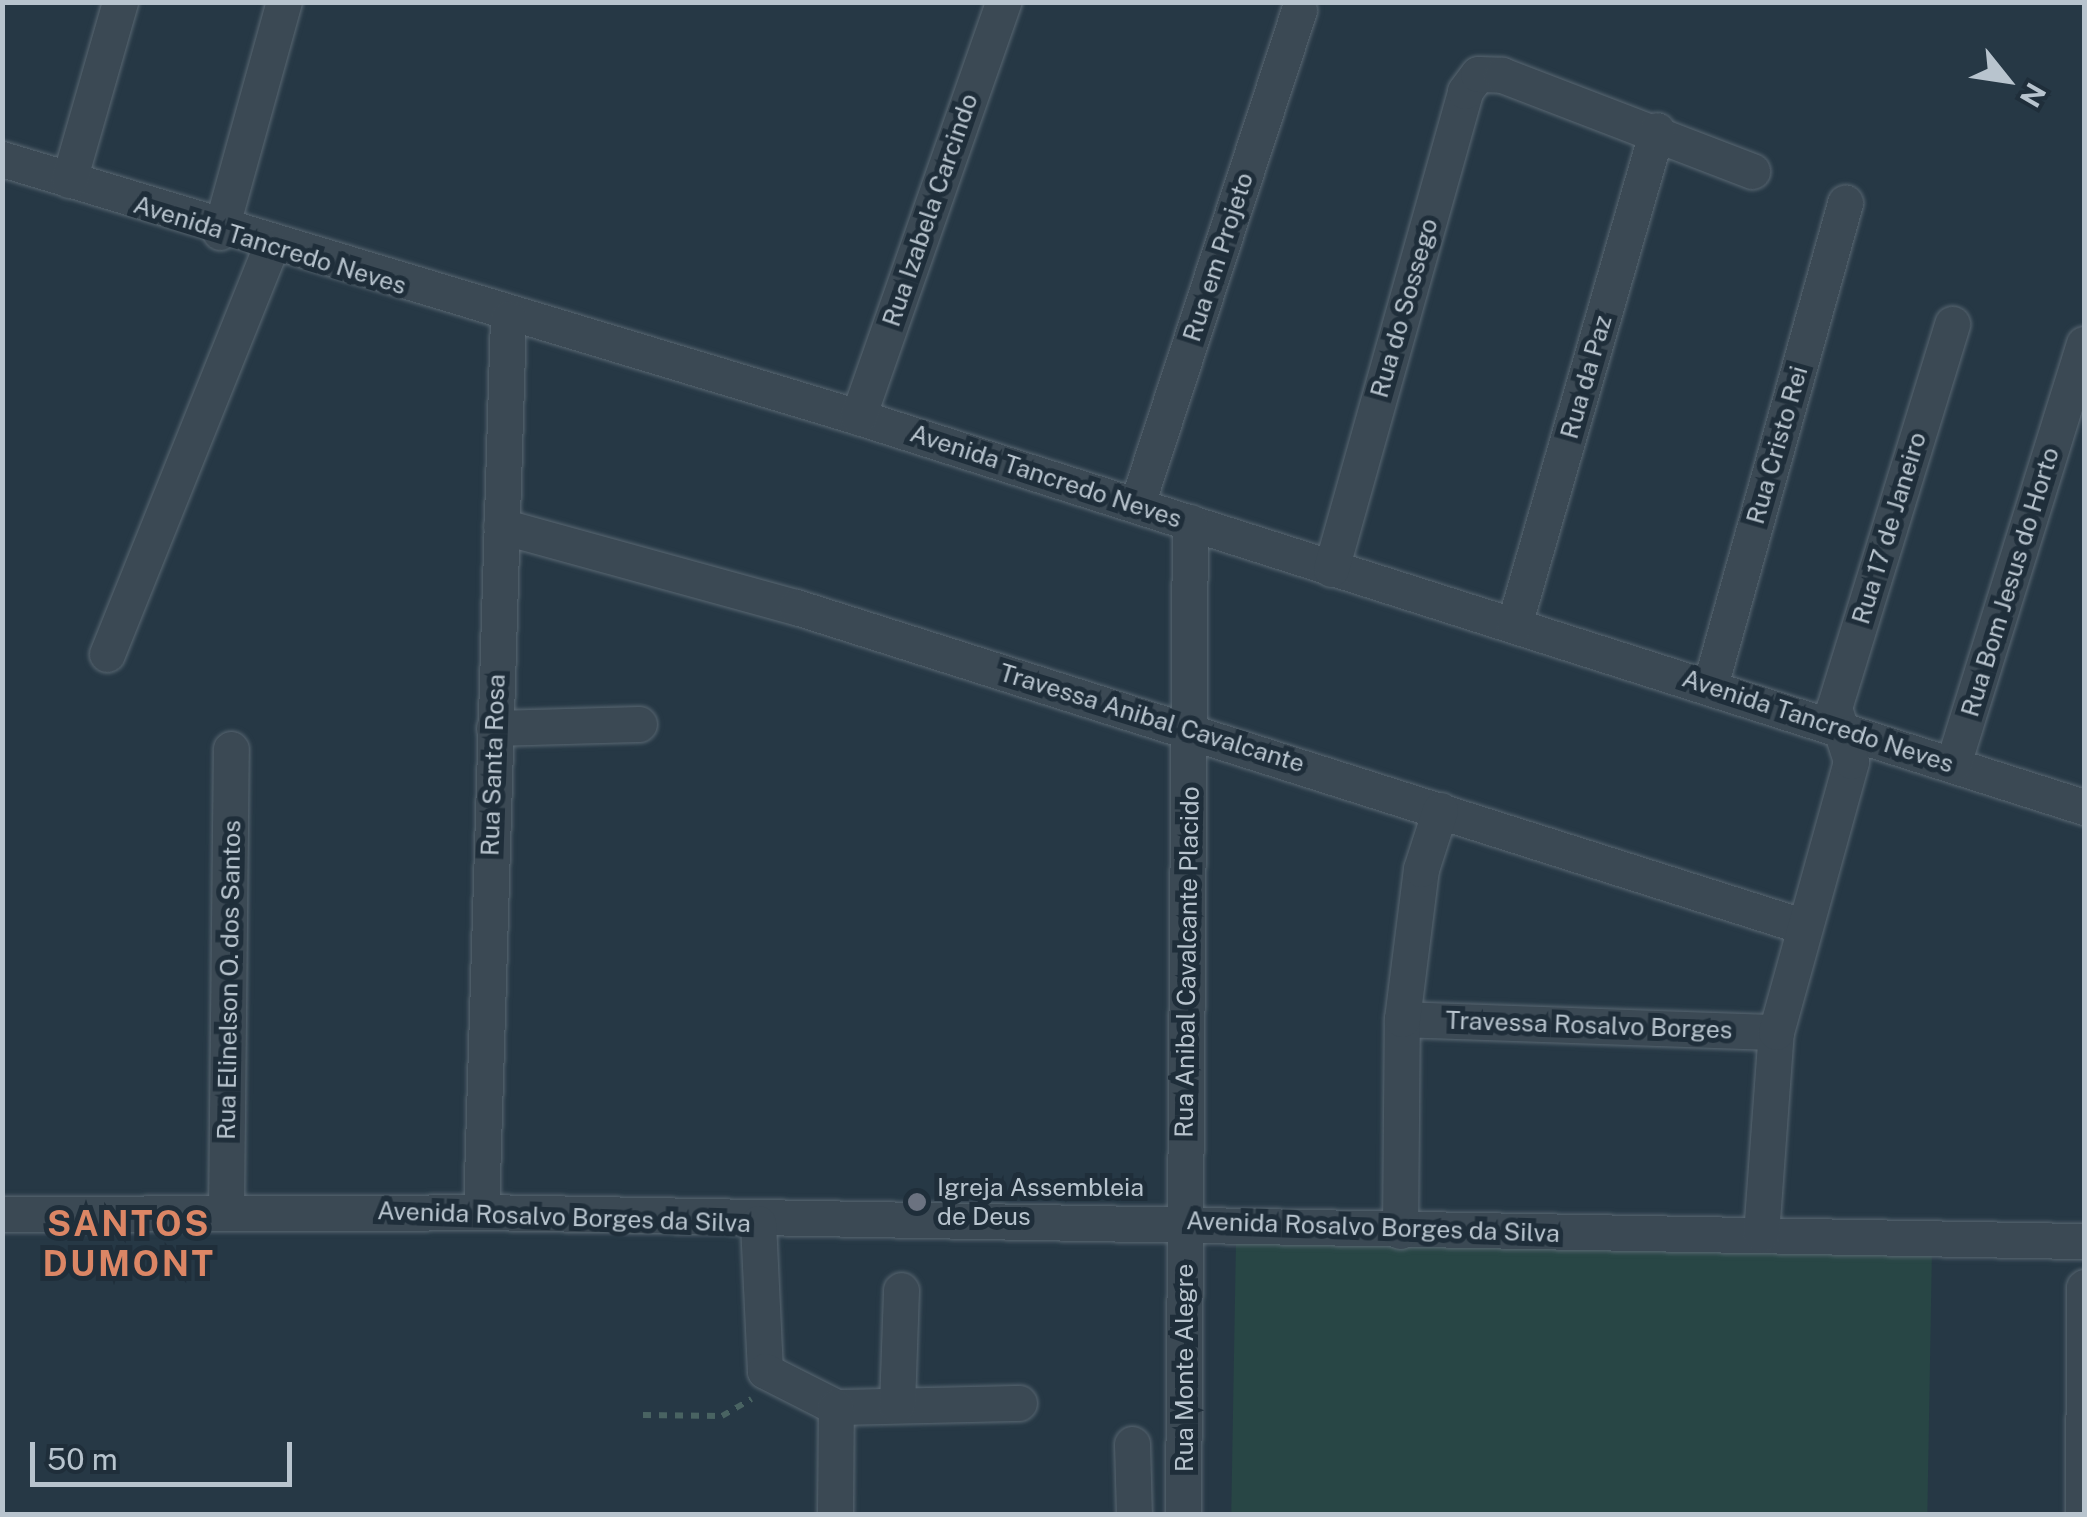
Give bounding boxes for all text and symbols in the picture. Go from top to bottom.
north arrow [1957,30,2057,130]
text: N [2014,78,2053,113]
street label: Rua Izabela Carcindo [876,90,984,330]
street label: Rua em Projeto [1176,169,1260,345]
street label: Avenida Tancredo Neves [130,189,410,301]
street label: Rua do Sossego [1364,215,1444,401]
street label: Rua da Paz [1554,312,1618,442]
street label: Rua Cristo Rei [1740,362,1814,528]
street label: Avenida Tancredo Neves [906,418,1186,534]
street label: Rua 17 de Janeiro [1845,428,1933,628]
street label: Rua Bom Jesus do Horto [1955,443,2065,721]
street label: Travessa Anibal Cavalcante [996,657,1308,779]
street label: Avenida Tancredo Neves [1678,663,1958,779]
street label: Rua Santa Rosa [475,673,511,857]
street label: Rua Anibal Cavalcante Placido [1169,786,1205,1138]
street label: Rua Elinelson O. dos Santos [211,820,247,1140]
street label: Travessa Rosalvo Borges [1445,1005,1733,1045]
place label: Igreja Assembleia de Deus [937,1173,1144,1232]
marker: Igreja Assembleia de Deus [906,1191,928,1213]
street label: Avenida Rosalvo Borges da Silva [376,1195,752,1239]
district label: SANTOS DUMONT [42,1203,216,1285]
street label: Avenida Rosalvo Borges da Silva [1185,1205,1561,1249]
street label: Rua Monte Alegre [1169,1264,1199,1472]
scale bar [35,1422,298,1484]
text: 50 m [47,1441,118,1477]

